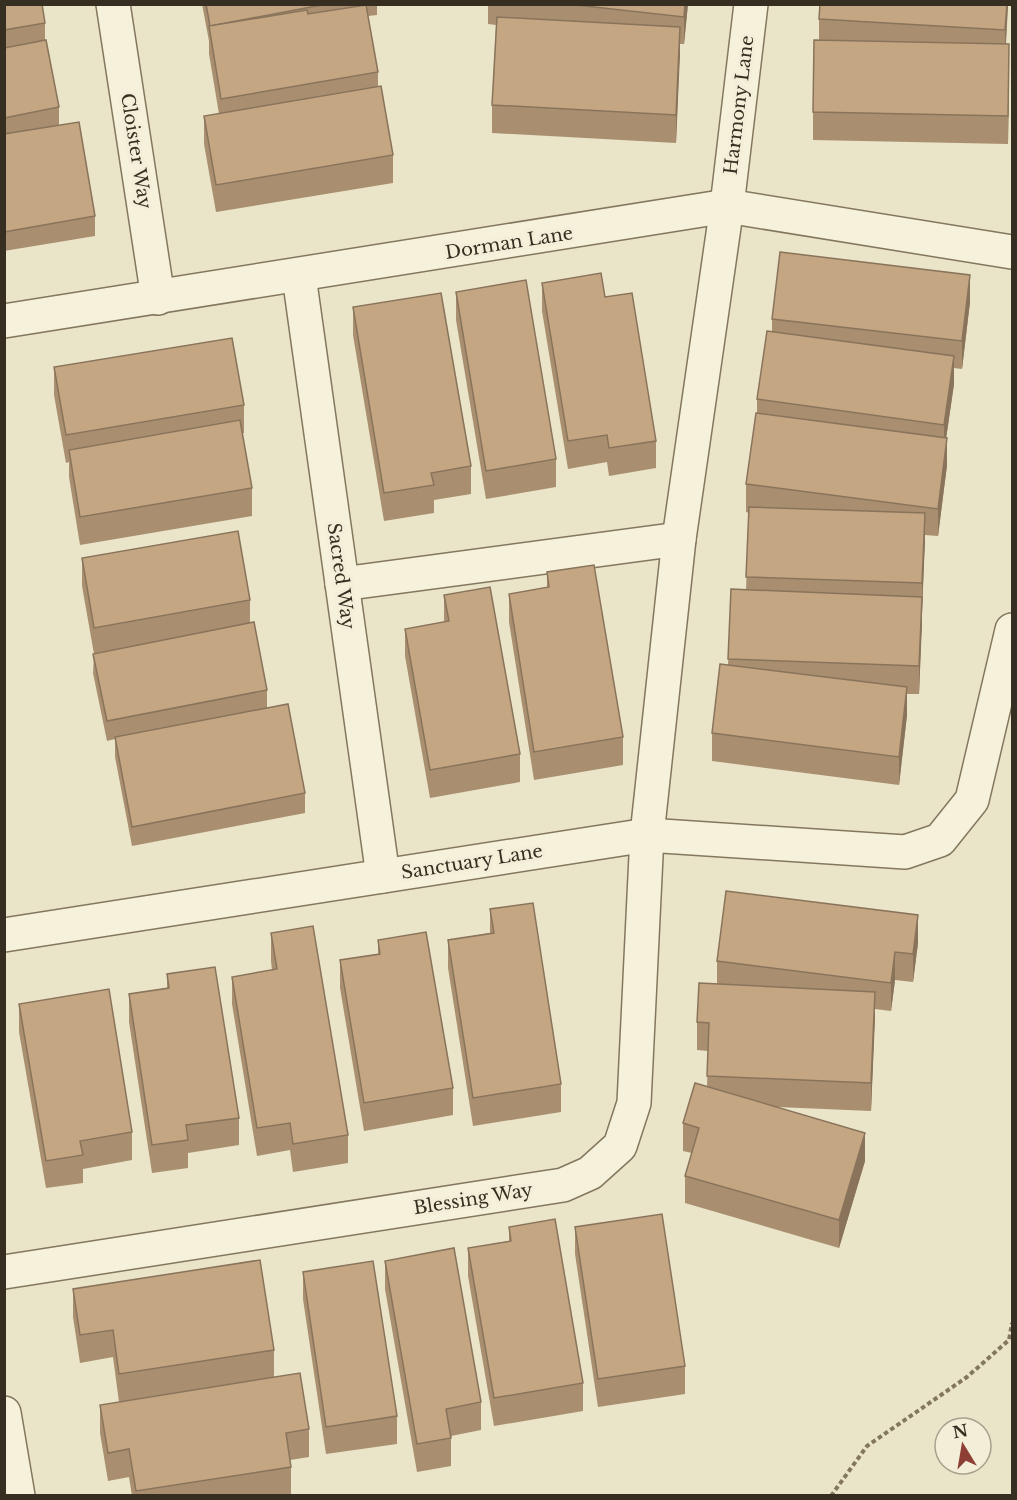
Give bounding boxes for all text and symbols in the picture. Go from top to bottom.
street label: Harmony Lane [720,34,758,176]
street label: Cloister Way [116,92,156,211]
street label: Dorman Lane [444,222,574,264]
street label: Sacred Way [323,521,359,631]
street label: Sanctuary Lane [400,840,544,884]
street label: Blessing Way [412,1179,535,1219]
north arrow [933,1416,993,1476]
text: N [951,1420,969,1443]

